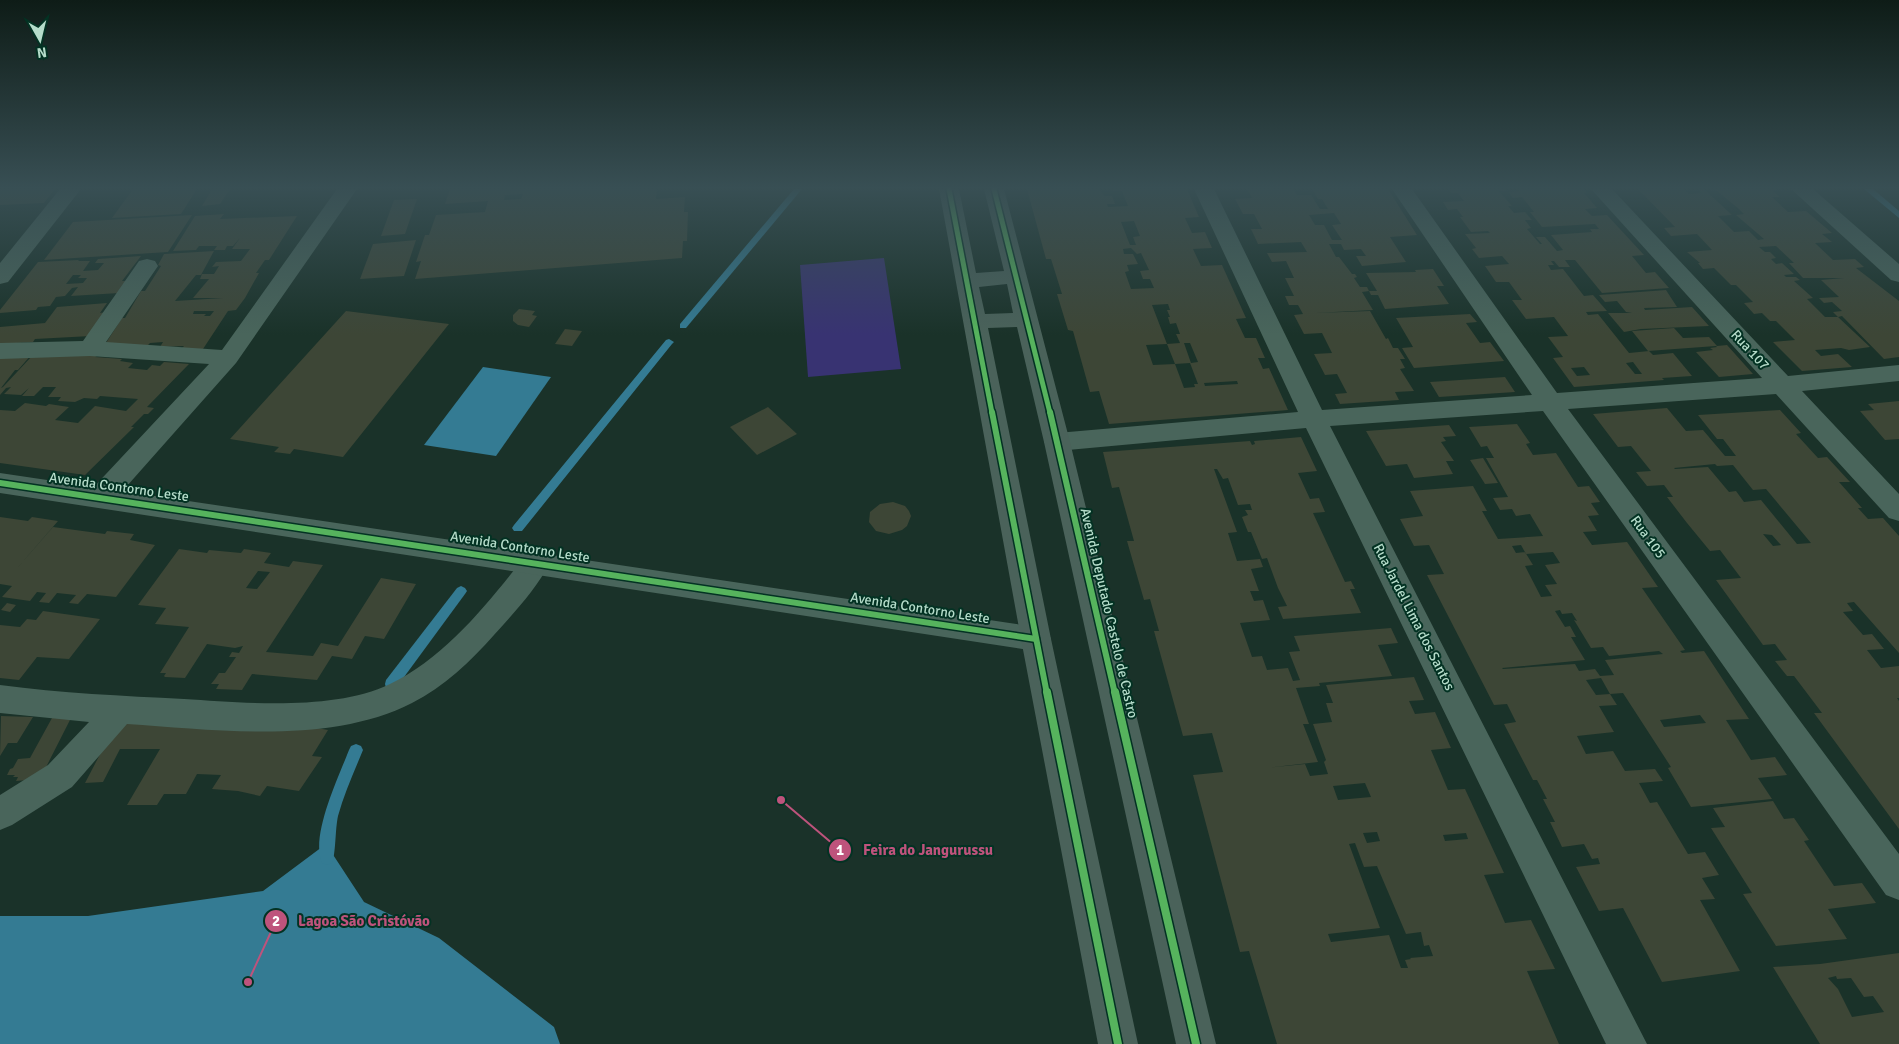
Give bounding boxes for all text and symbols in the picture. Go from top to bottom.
north arrow [15,15,65,65]
text: N [36,43,48,61]
street label: Rua 107 [1727,326,1773,374]
street label: Avenida Contorno Leste [48,469,190,505]
street label: Avenida Deputado Castelo de Castro [1077,506,1141,720]
street label: Rua 105 [1627,512,1669,562]
street label: Avenida Contorno Leste [449,528,591,566]
street label: Rua Jardel Lima dos Santos [1370,541,1458,693]
street label: Avenida Contorno Leste [849,589,991,627]
callout: Feira do Jangurussu [828,835,1003,865]
text: 1 [836,841,844,859]
text: Feira do Jangurussu [863,841,993,859]
callout: Lagoa São Cristóvão [263,906,440,936]
text: 2 [272,912,280,930]
text: Lagoa São Cristóvão [298,912,430,930]

